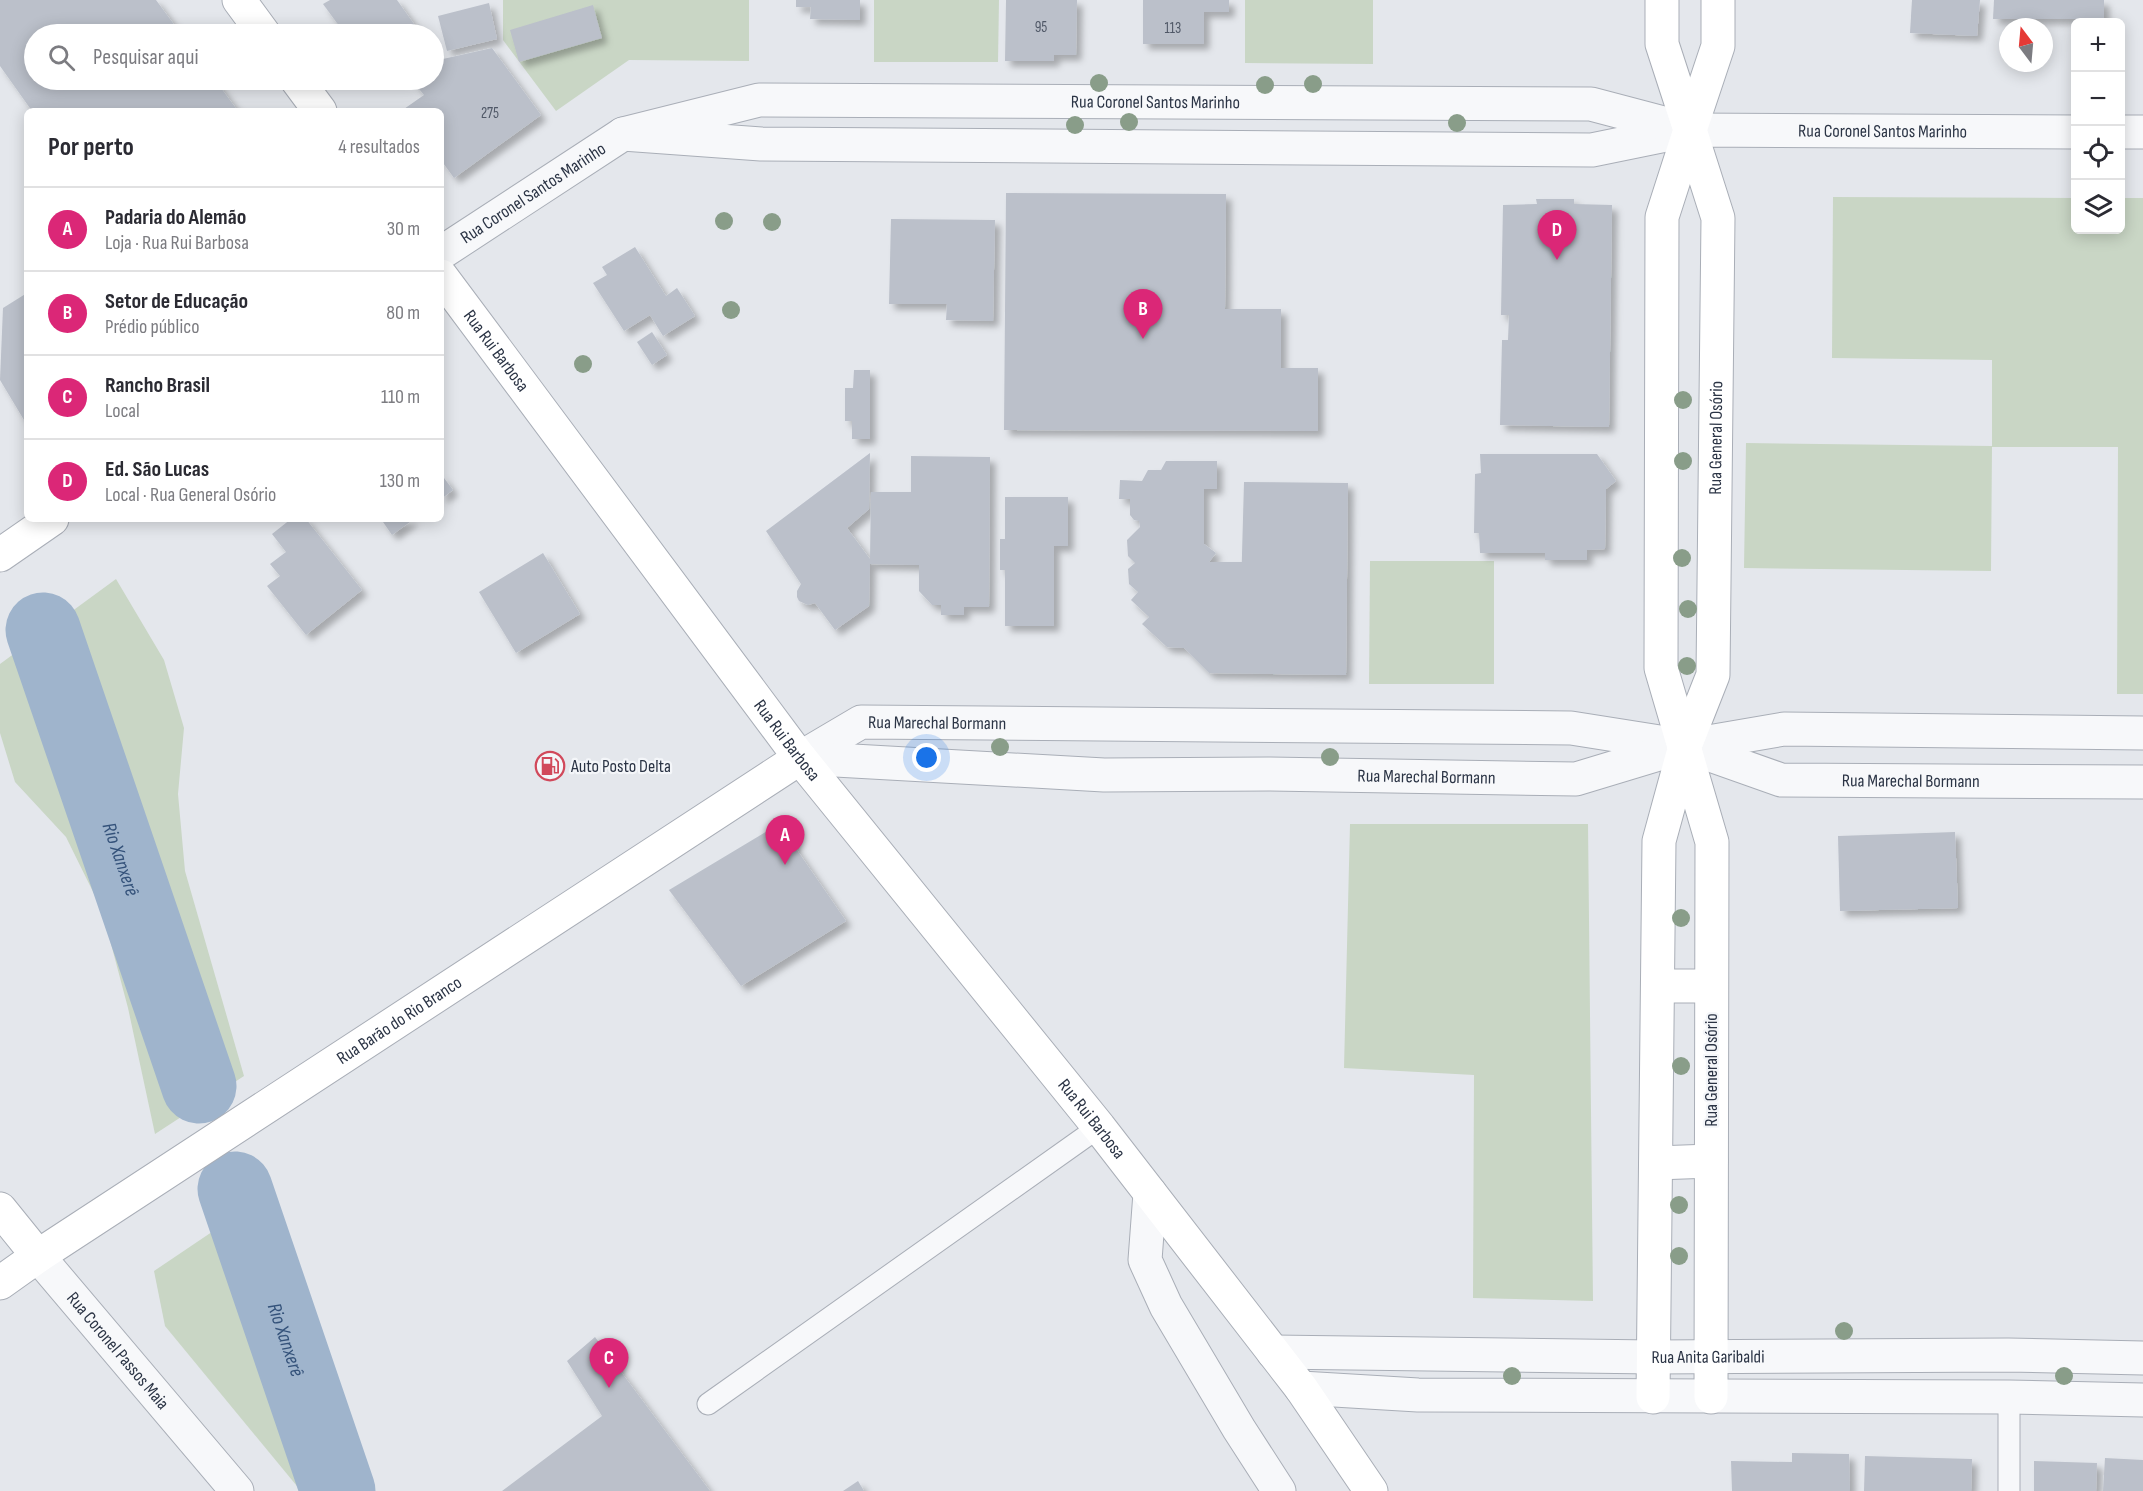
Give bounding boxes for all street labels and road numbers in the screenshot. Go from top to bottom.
street label: Rua Coronel Santos Marinho [1071,91,1240,113]
street label: Rua Coronel Santos Marinho [1798,121,1967,142]
street label: Rua Coronel Santos Marinho [457,138,610,248]
street label: Rua Rui Barbosa [459,306,533,396]
street label: Rua General Osório [1705,381,1727,495]
street label: Rua Rui Barbosa [749,696,824,785]
street label: Rua Marechal Bormann [868,712,1006,734]
street label: Rua Marechal Bormann [1357,765,1496,789]
street label: Rua Marechal Bormann [1842,770,1980,792]
street label: Rua Barão do Rio Branco [333,972,466,1069]
street label: Rua General Osório [1701,1013,1722,1127]
street label: Rua Rui Barbosa [1053,1075,1130,1163]
street label: Rua Coronel Passos Maia [62,1288,173,1414]
street label: Rua Anita Garibaldi [1651,1346,1765,1368]

